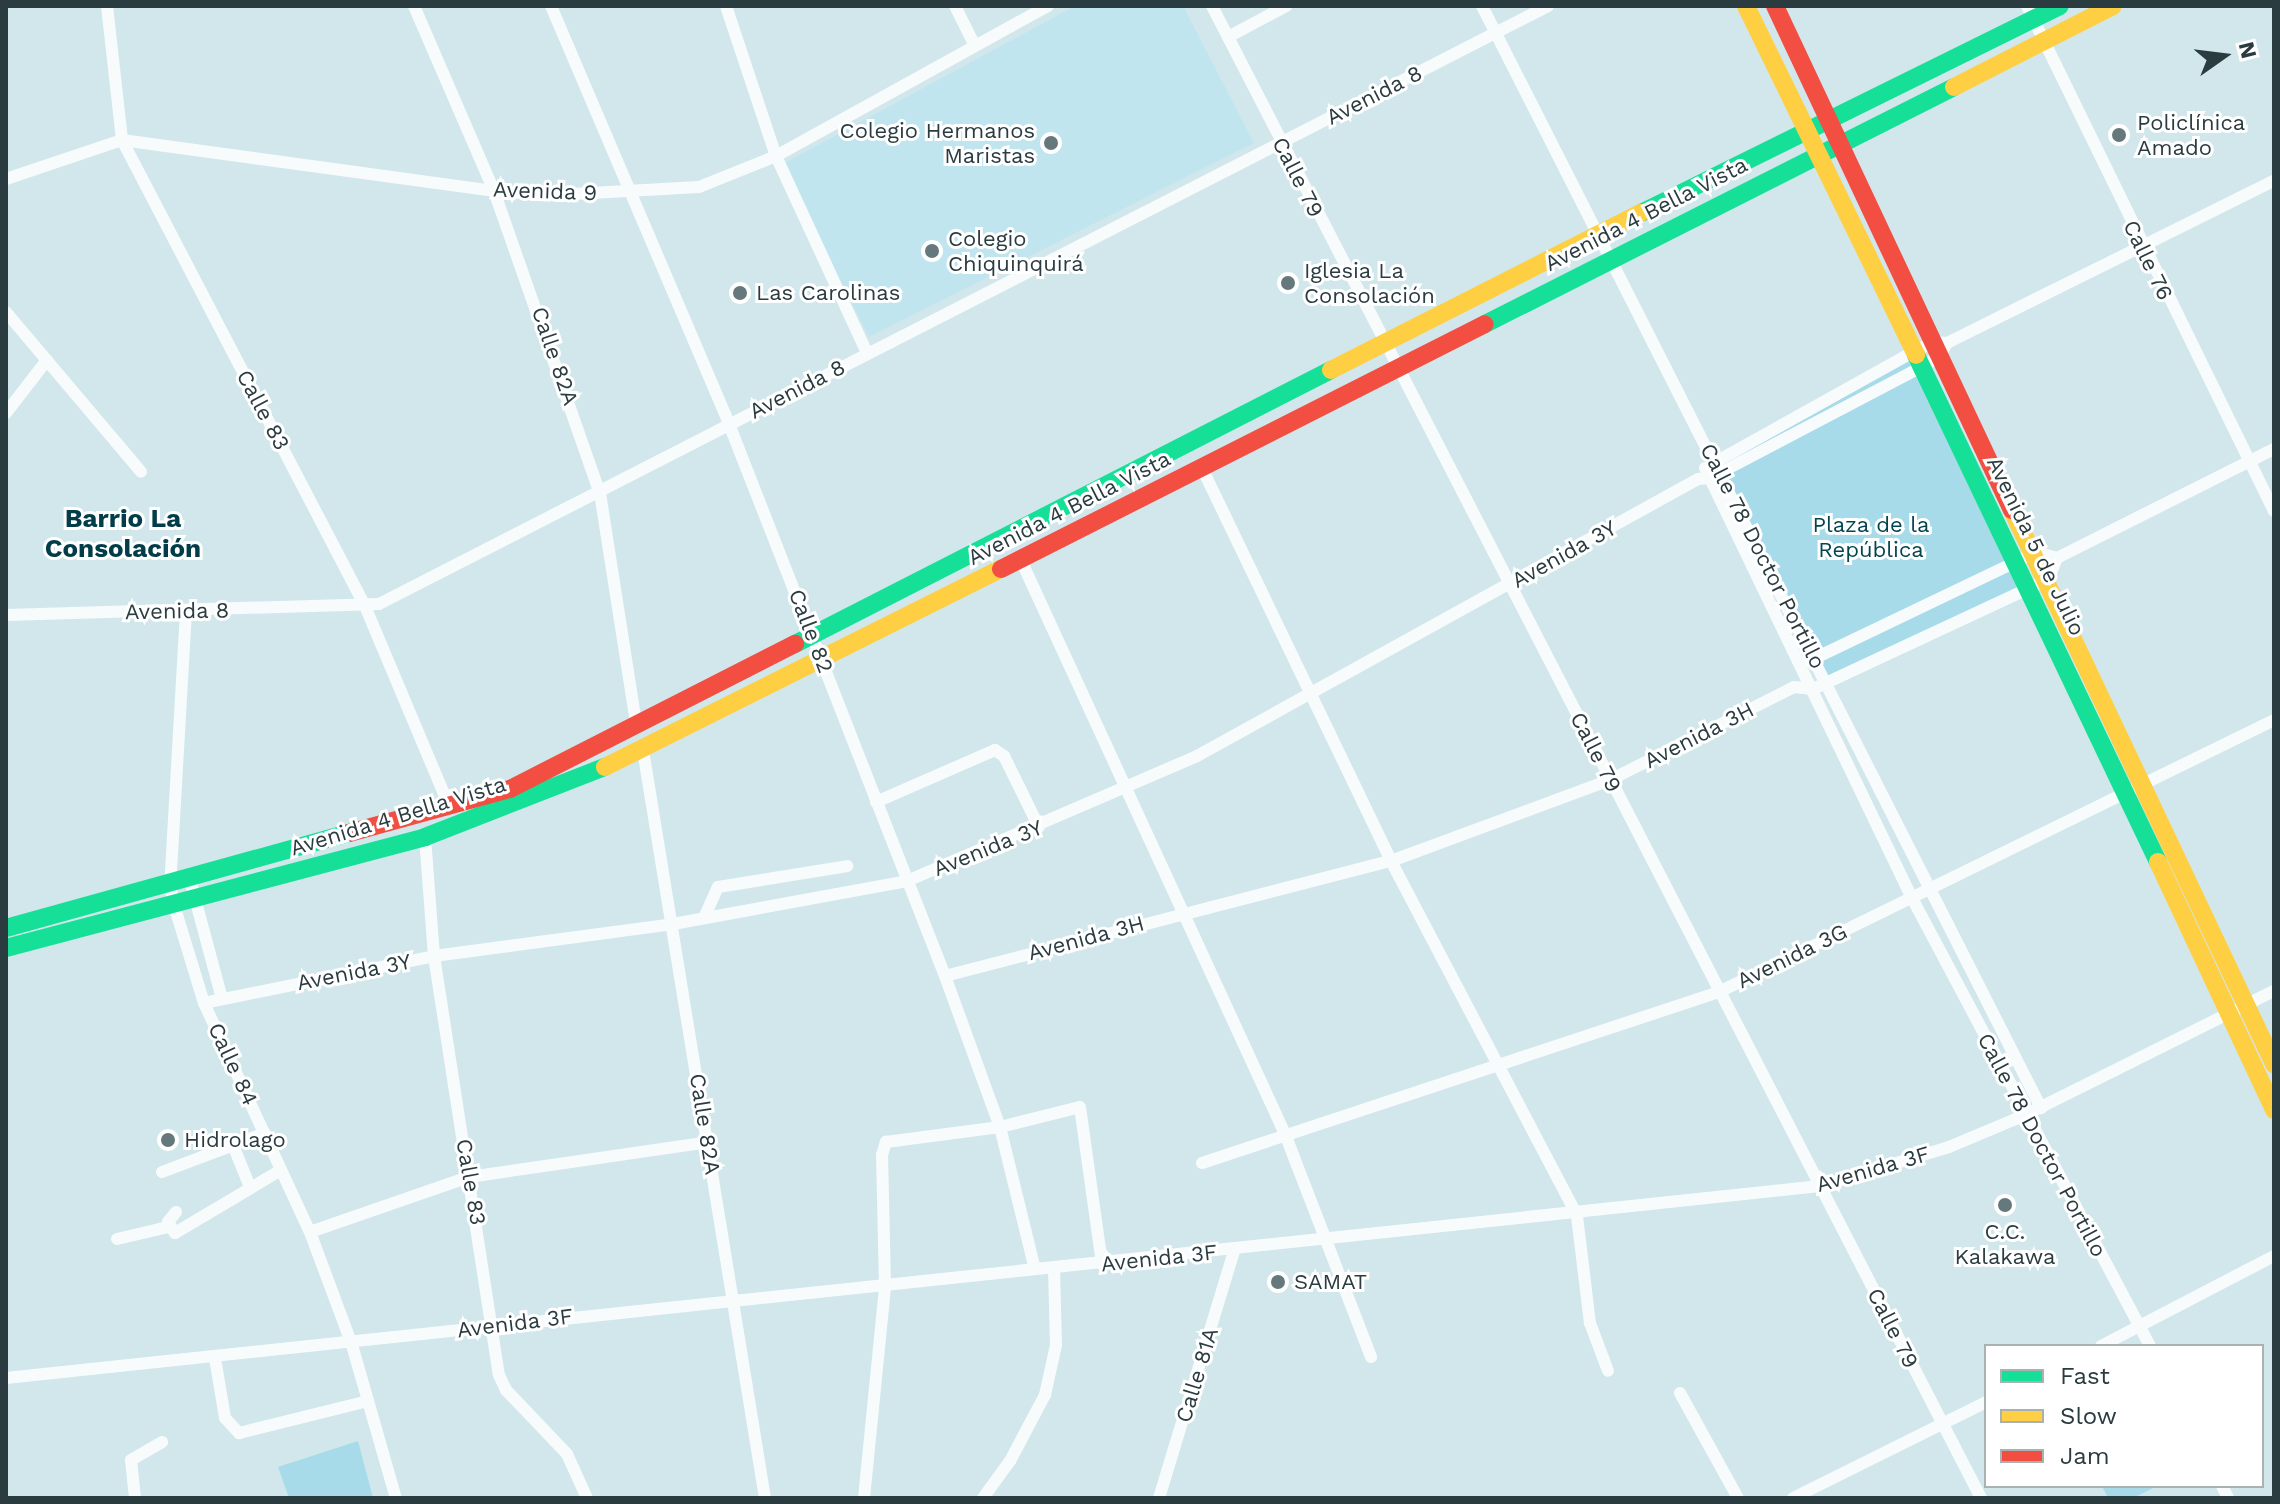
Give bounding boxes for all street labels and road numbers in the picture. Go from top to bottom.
street label: Avenida 8 [1321,59,1427,131]
street label: Calle 79 [1266,132,1330,222]
street label: Avenida 4 Bella Vista [1539,151,1753,277]
street label: Avenida 9 [492,176,598,206]
street label: Calle 76 [2117,215,2179,305]
street label: Calle 82A [526,303,584,409]
street label: Avenida 8 [744,353,850,425]
street label: Calle 83 [231,365,295,455]
street label: Calle 78 Doctor Portillo [1694,438,1832,674]
street label: Avenida 4 Bella Vista [962,445,1176,571]
street label: Avenida 5 de Julio [1981,452,2091,640]
street label: Avenida 3Y [1507,514,1621,594]
street label: Calle 82 [783,585,839,677]
street label: Avenida 8 [124,597,230,625]
street label: Avenida 3H [1639,696,1759,774]
street label: Calle 79 [1564,707,1628,797]
street label: Avenida 4 Bella Vista [286,770,510,862]
street label: Avenida 3Y [929,814,1047,882]
street label: Avenida 3H [1025,910,1147,966]
street label: Avenida 3G [1732,918,1852,994]
street label: Avenida 3Y [294,948,414,996]
street label: Calle 84 [202,1018,264,1110]
street label: Calle 78 Doctor Portillo [1971,1028,2113,1262]
street label: Calle 82A [684,1072,726,1176]
street label: Calle 83 [450,1137,492,1227]
street label: Avenida 3F [1813,1140,1933,1198]
street label: Avenida 3F [1099,1239,1219,1277]
street label: Calle 79 [1861,1283,1925,1373]
street label: Avenida 3F [455,1303,575,1343]
street label: Calle 81A [1170,1324,1224,1426]

